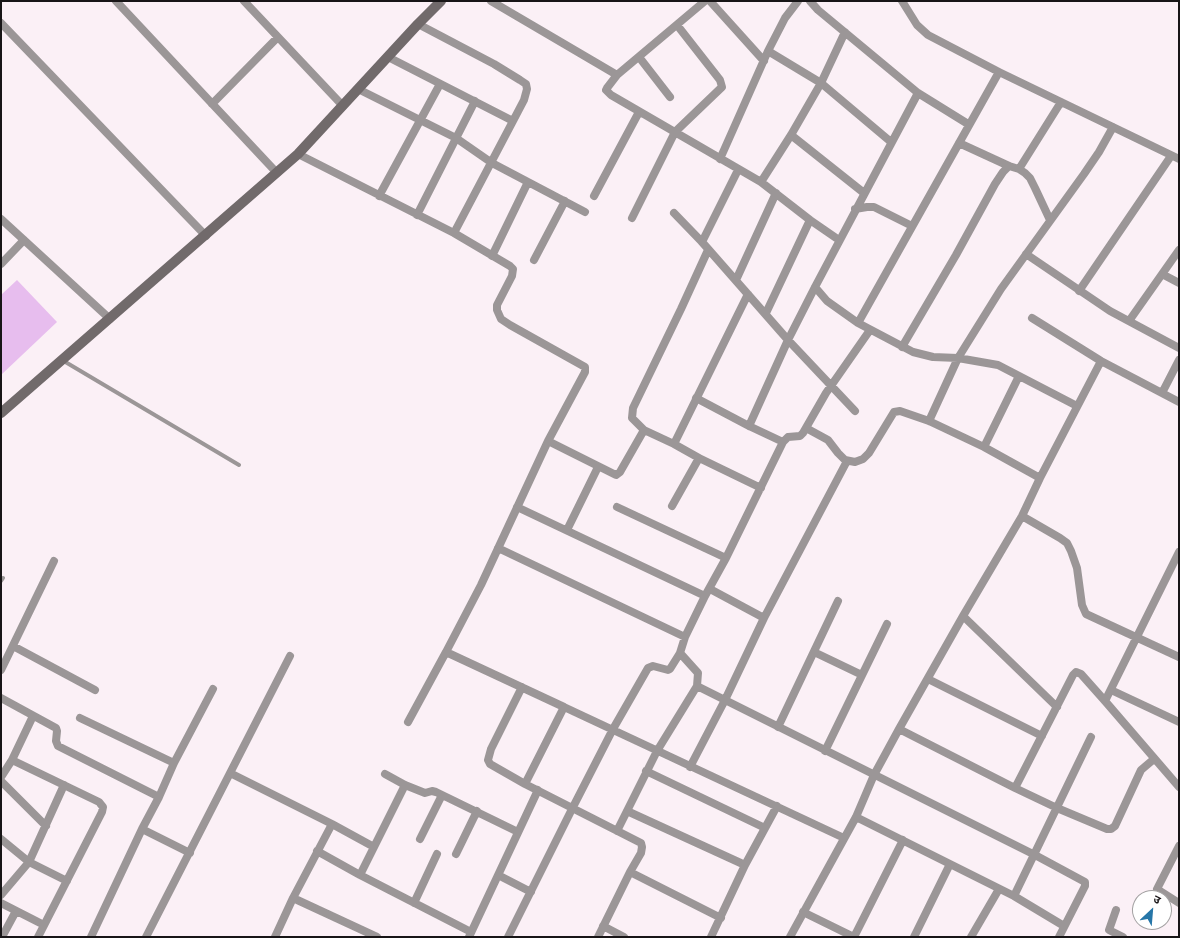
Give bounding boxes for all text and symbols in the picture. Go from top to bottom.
north arrow [1132,890,1172,930]
text: उ [1151,892,1163,907]

